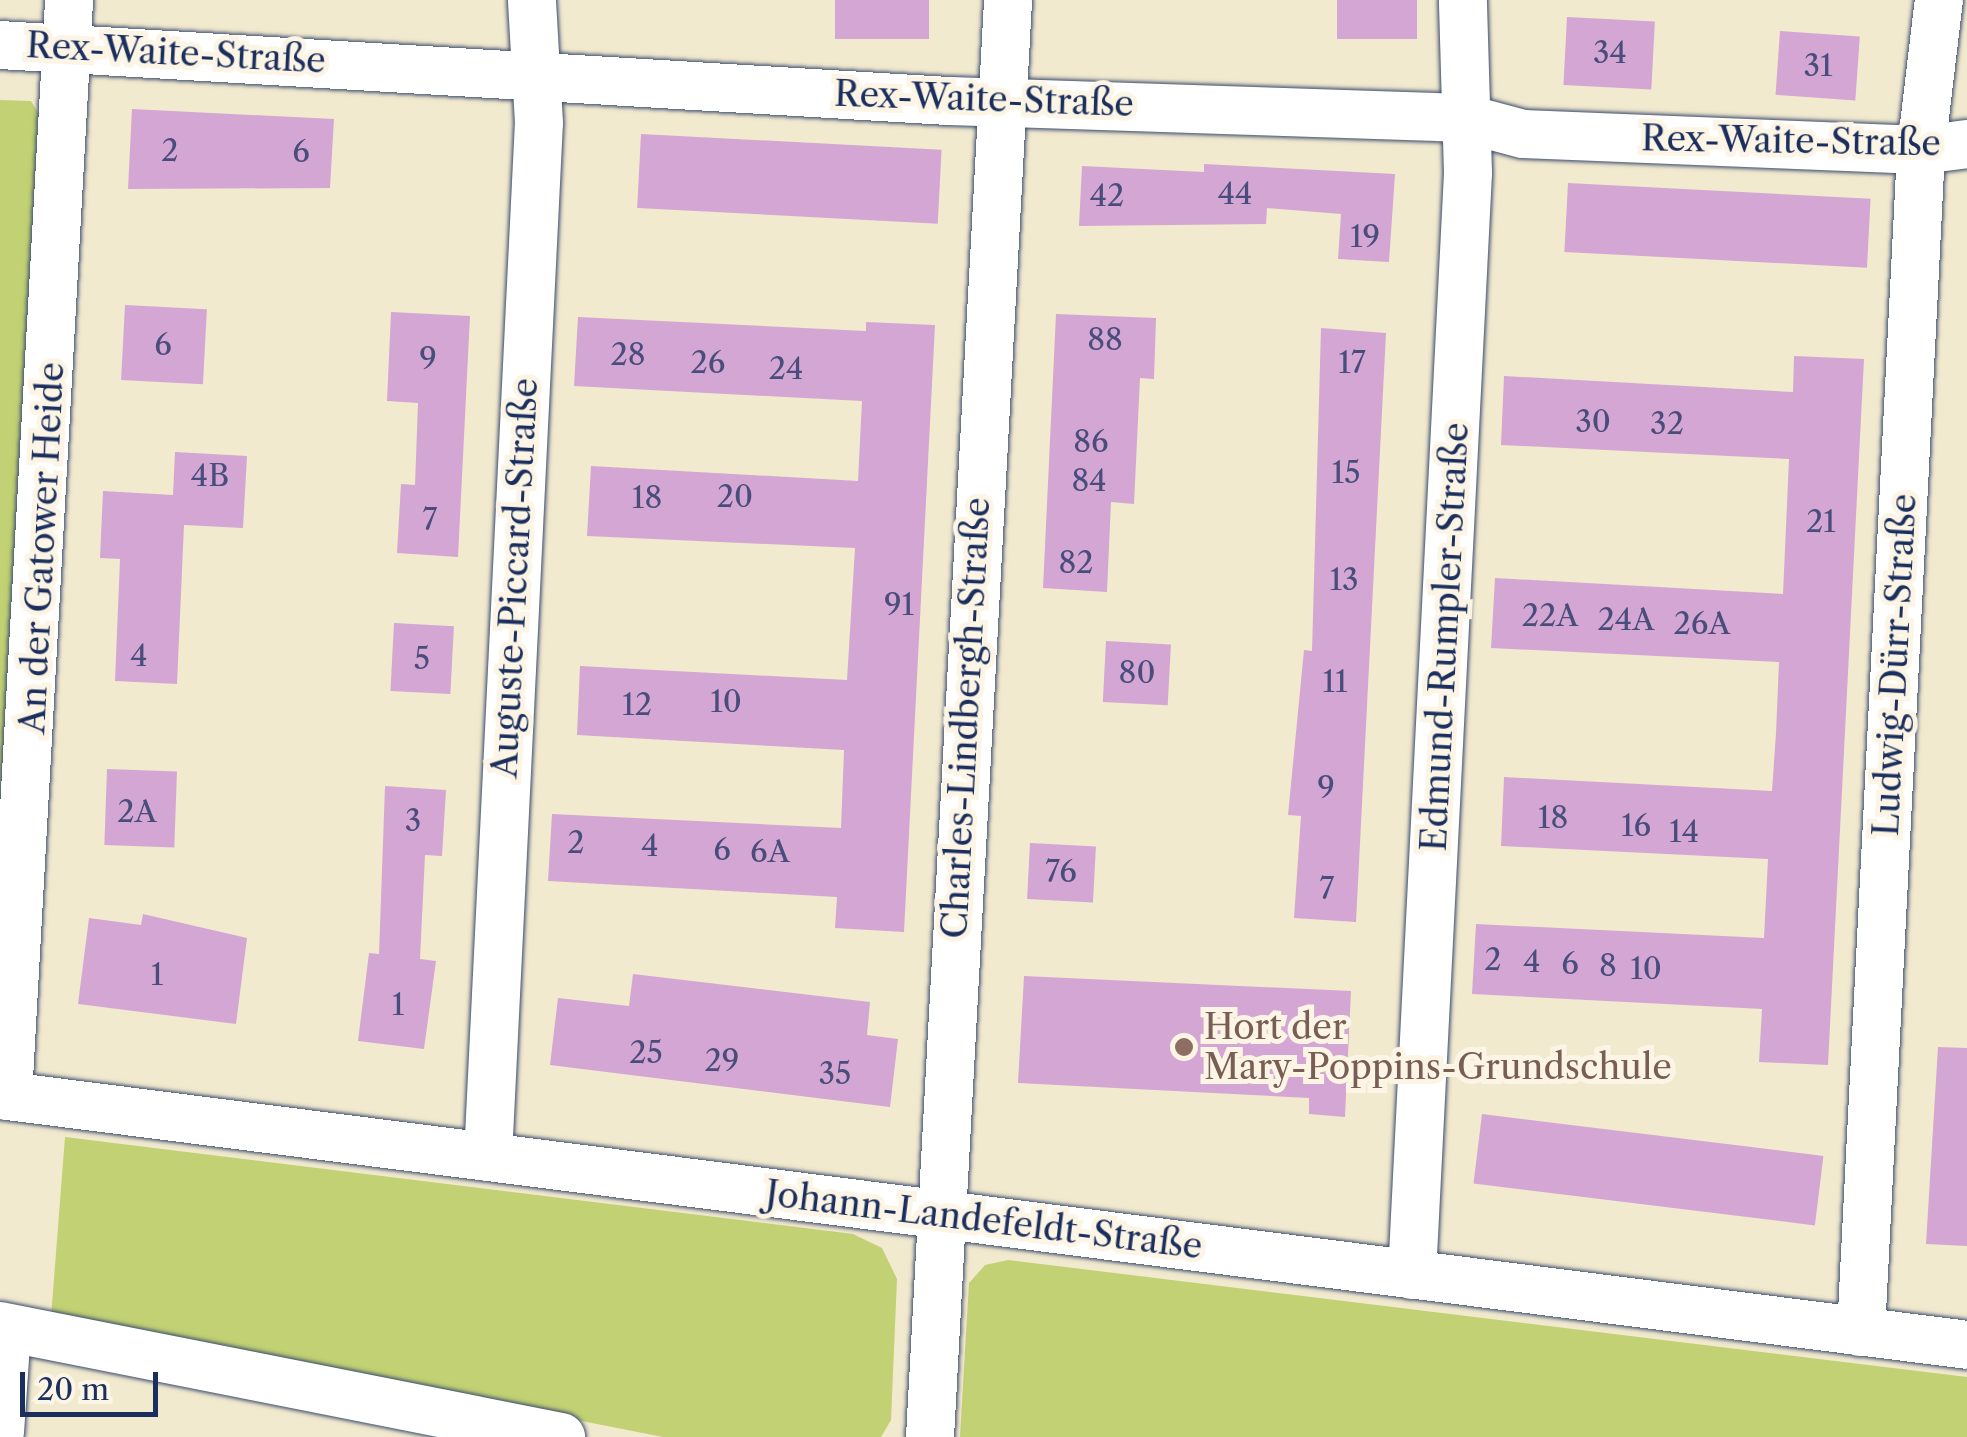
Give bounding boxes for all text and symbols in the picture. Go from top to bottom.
street label: Rex-Waite-Straße [25,24,327,82]
house number: 34 [1593,35,1627,71]
house number: 31 [1803,48,1833,84]
street label: Rex-Waite-Straße [833,73,1135,125]
street label: Rex-Waite-Straße [1641,117,1941,165]
house number: 2 [161,133,179,169]
house number: 6 [292,134,310,170]
house number: 44 [1218,176,1252,212]
house number: 42 [1090,178,1124,214]
house number: 19 [1350,219,1380,255]
house number: 88 [1087,322,1123,358]
house number: 6 [154,327,172,363]
house number: 28 [610,337,646,373]
house number: 9 [419,341,437,377]
house number: 26 [691,345,725,381]
house number: 17 [1338,345,1366,381]
house number: 24 [769,351,803,387]
street label: An der Gatower Heide [11,360,73,736]
street label: Auguste-Piccard-Straße [484,377,546,779]
house number: 30 [1575,404,1611,440]
house number: 32 [1650,406,1684,442]
street label: Edmund-Rumpler-Straße [1413,421,1477,853]
house number: 86 [1073,424,1109,460]
house number: 15 [1332,455,1360,491]
house number: 4B [191,458,229,494]
house number: 84 [1071,463,1107,499]
house number: 20 [717,479,753,515]
house number: 18 [632,480,662,516]
street label: Ludwig-Dürr-Straße [1865,493,1925,837]
street label: Charles-Lindbergh-Straße [933,496,999,940]
house number: 7 [423,502,437,538]
house number: 21 [1806,504,1836,540]
house number: 82 [1058,545,1094,581]
house number: 13 [1329,562,1359,598]
house number: 91 [884,587,914,623]
house number: 22A [1522,598,1578,634]
house number: 24A [1597,602,1655,638]
house number: 26A [1673,606,1731,642]
house number: 4 [130,638,148,674]
house number: 5 [414,641,430,677]
house number: 80 [1119,655,1155,691]
house number: 11 [1322,664,1348,700]
house number: 10 [710,684,742,720]
house number: 12 [622,687,652,723]
house number: 9 [1317,770,1335,806]
house number: 2A [117,794,157,830]
house number: 18 [1538,800,1568,836]
house number: 3 [405,803,421,839]
house number: 16 [1621,808,1651,844]
house number: 14 [1669,814,1699,850]
house number: 2 [567,825,585,861]
house number: 4 [641,828,659,864]
house number: 6 [713,832,731,868]
house number: 6A [750,834,790,870]
house number: 76 [1045,854,1077,890]
house number: 7 [1320,871,1334,907]
house number: 2 [1484,942,1502,978]
house number: 4 [1523,944,1541,980]
house number: 6 [1561,946,1579,982]
house number: 8 [1599,948,1617,984]
house number: 10 [1630,951,1662,987]
house number: 1 [151,957,163,993]
house number: 1 [392,987,404,1023]
place label: Hort der Mary-Poppins-Grundschule [1204,1006,1672,1088]
house number: 25 [629,1035,663,1071]
marker: Hort der Mary-Poppins-Grundschule [1173,1036,1195,1058]
house number: 29 [705,1043,739,1079]
house number: 35 [819,1056,851,1092]
street label: Johann-Landefeldt-Straße [763,1172,1205,1268]
scale bar [25,1352,162,1414]
text: 20 m [37,1371,109,1408]

